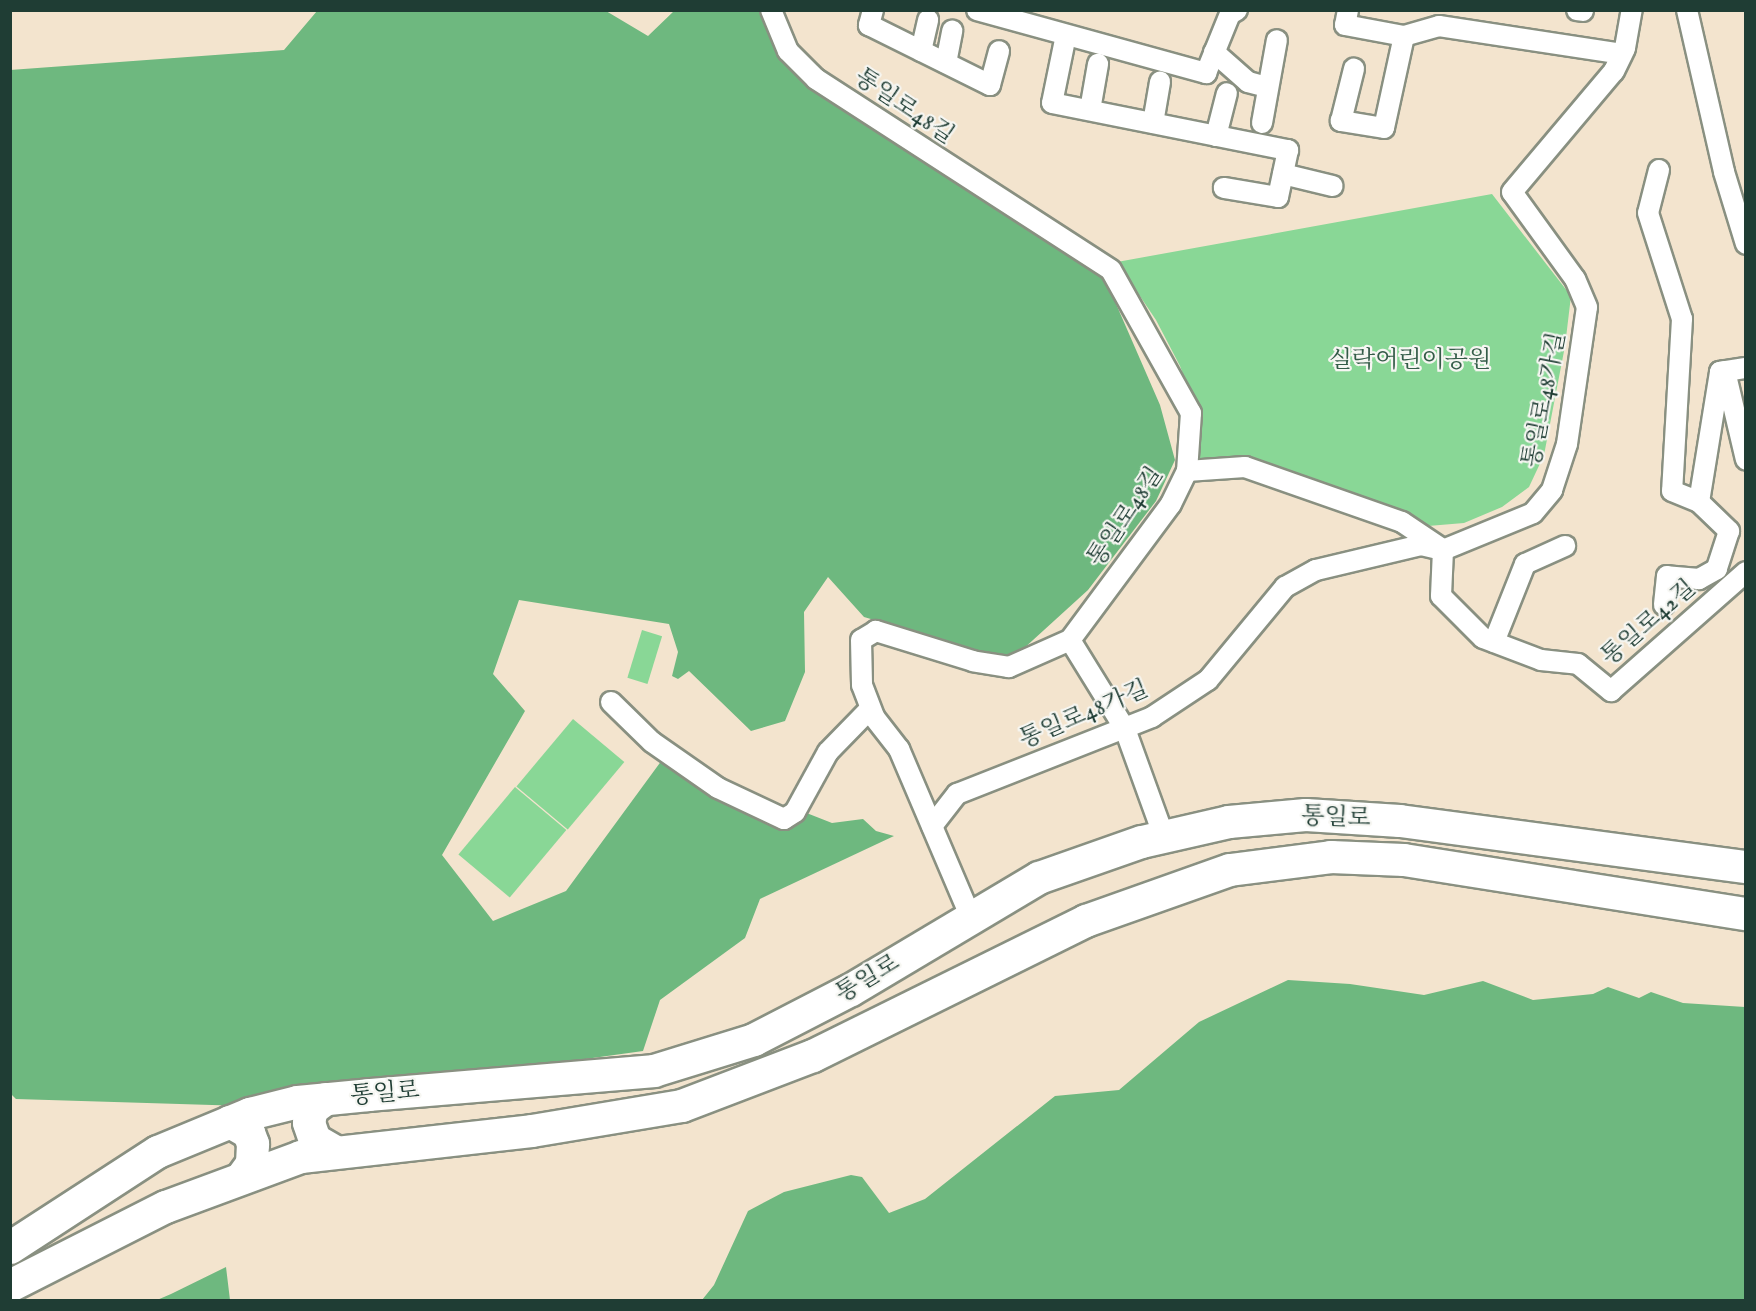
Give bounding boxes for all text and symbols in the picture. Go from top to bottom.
street label: 통일로48길 [849,63,959,151]
street label: 통일로48가길 [1518,330,1572,470]
park label: 실락어린이공원 [1329,347,1491,375]
street label: 통일로48길 [1082,462,1170,572]
street label: 통일로42길 [1596,574,1702,672]
street label: 통일로48가길 [1015,675,1153,755]
street label: 통일로 [1301,802,1371,834]
street label: 통일로 [831,949,905,1009]
street label: 통일로 [349,1077,421,1111]

